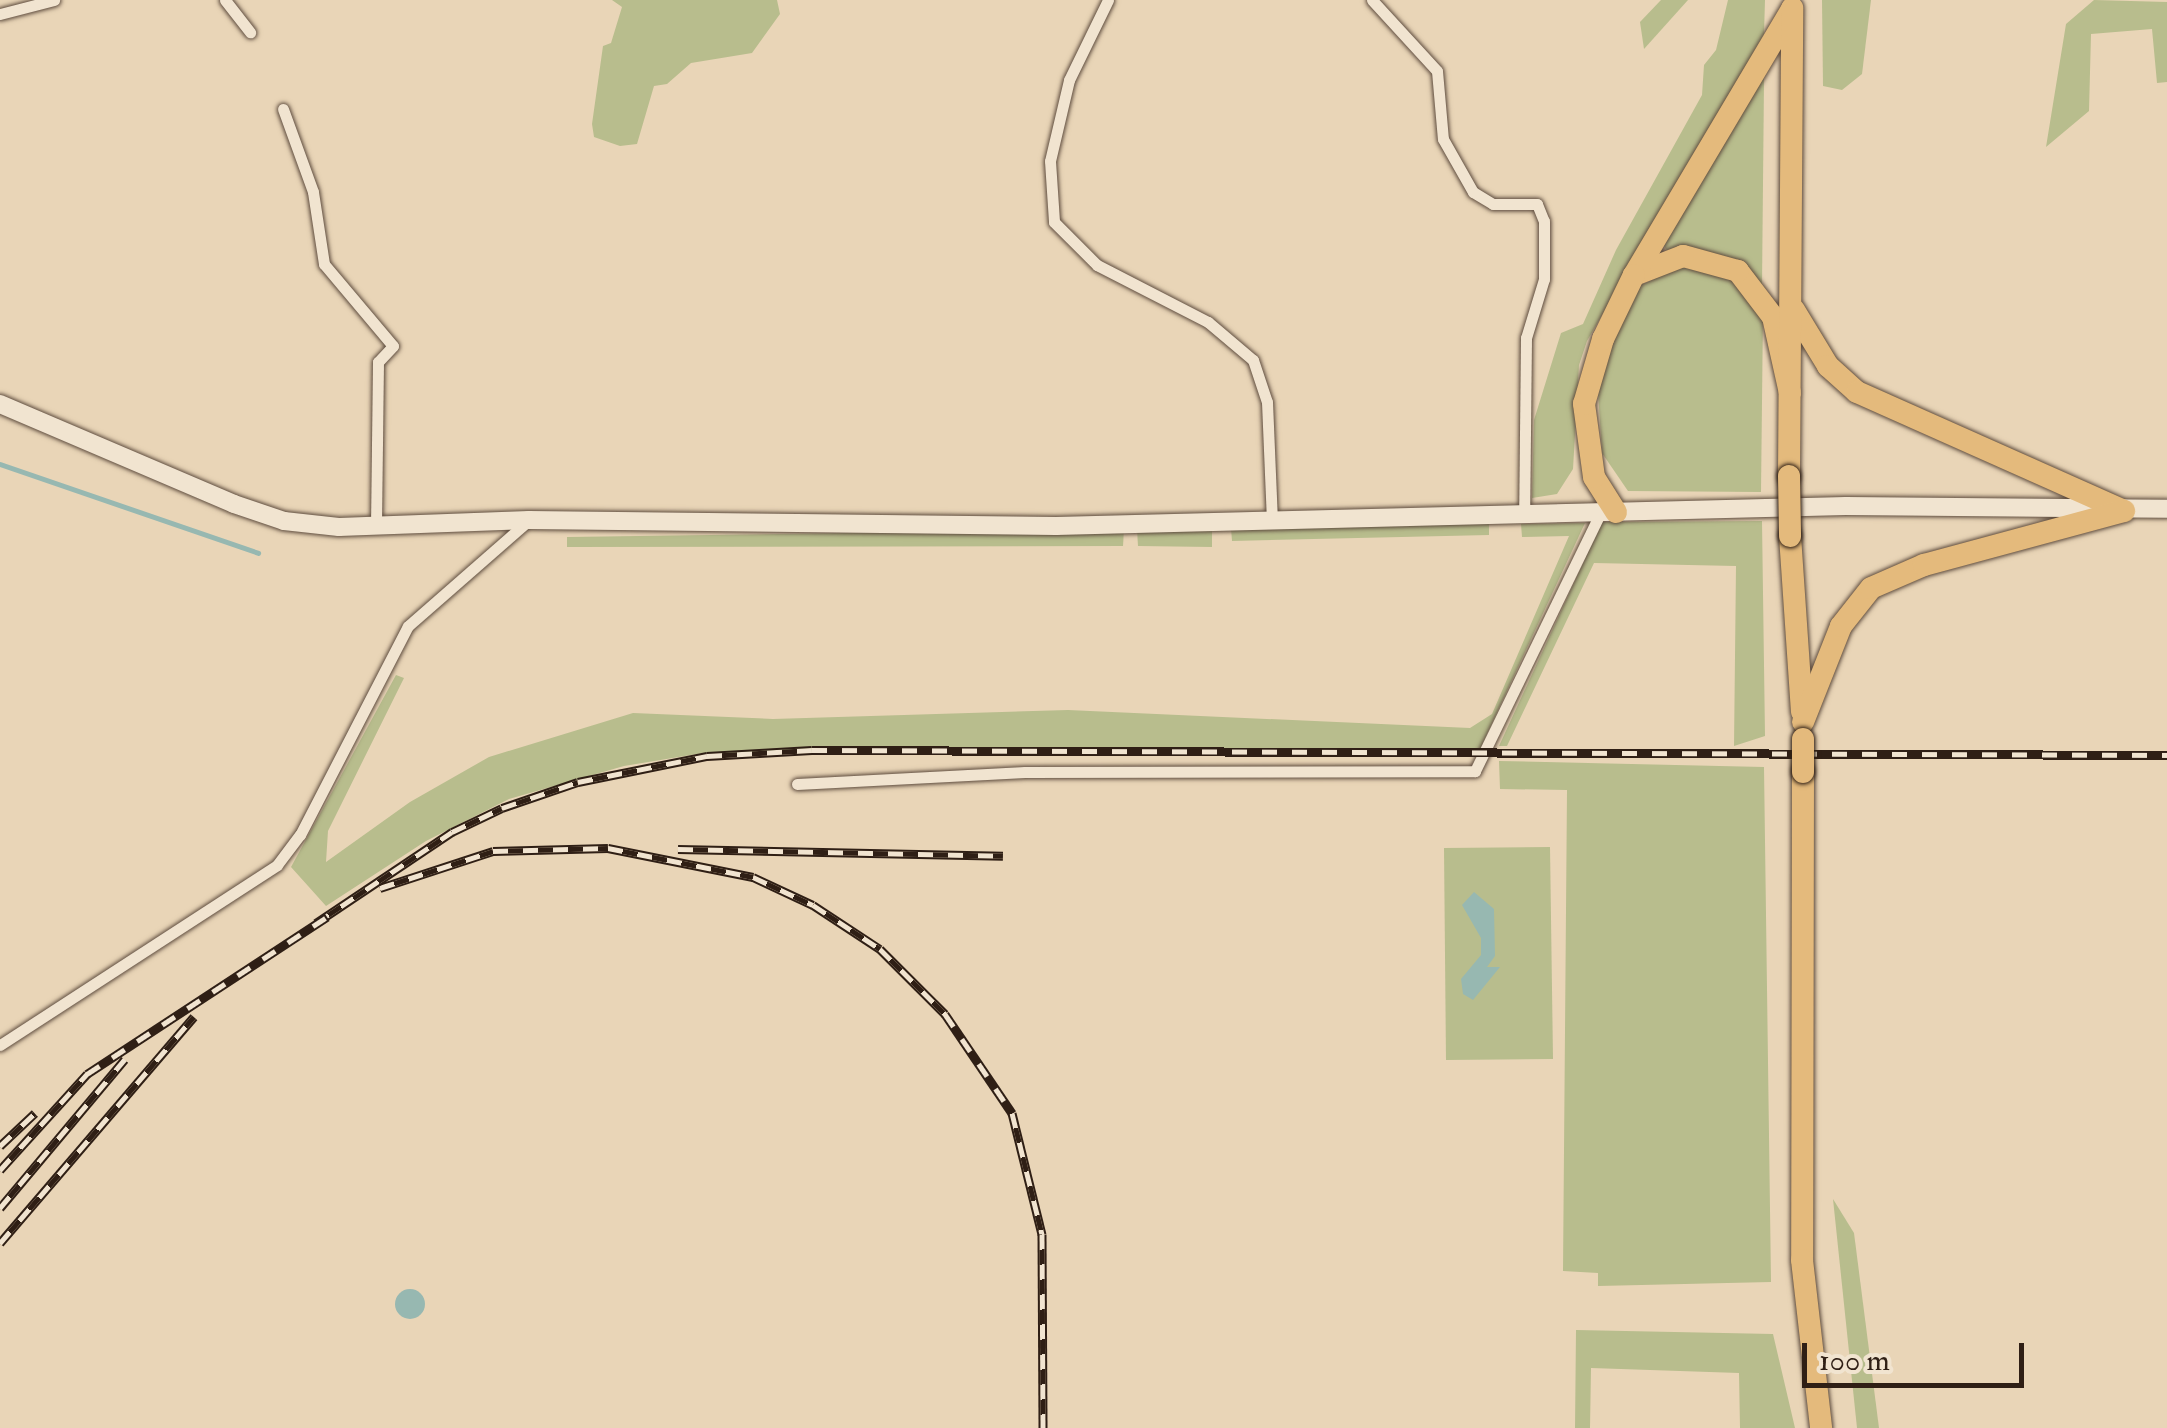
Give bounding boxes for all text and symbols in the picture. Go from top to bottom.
scale bar [1807,1323,2030,1385]
text: 100 m [1819,1342,1890,1379]

